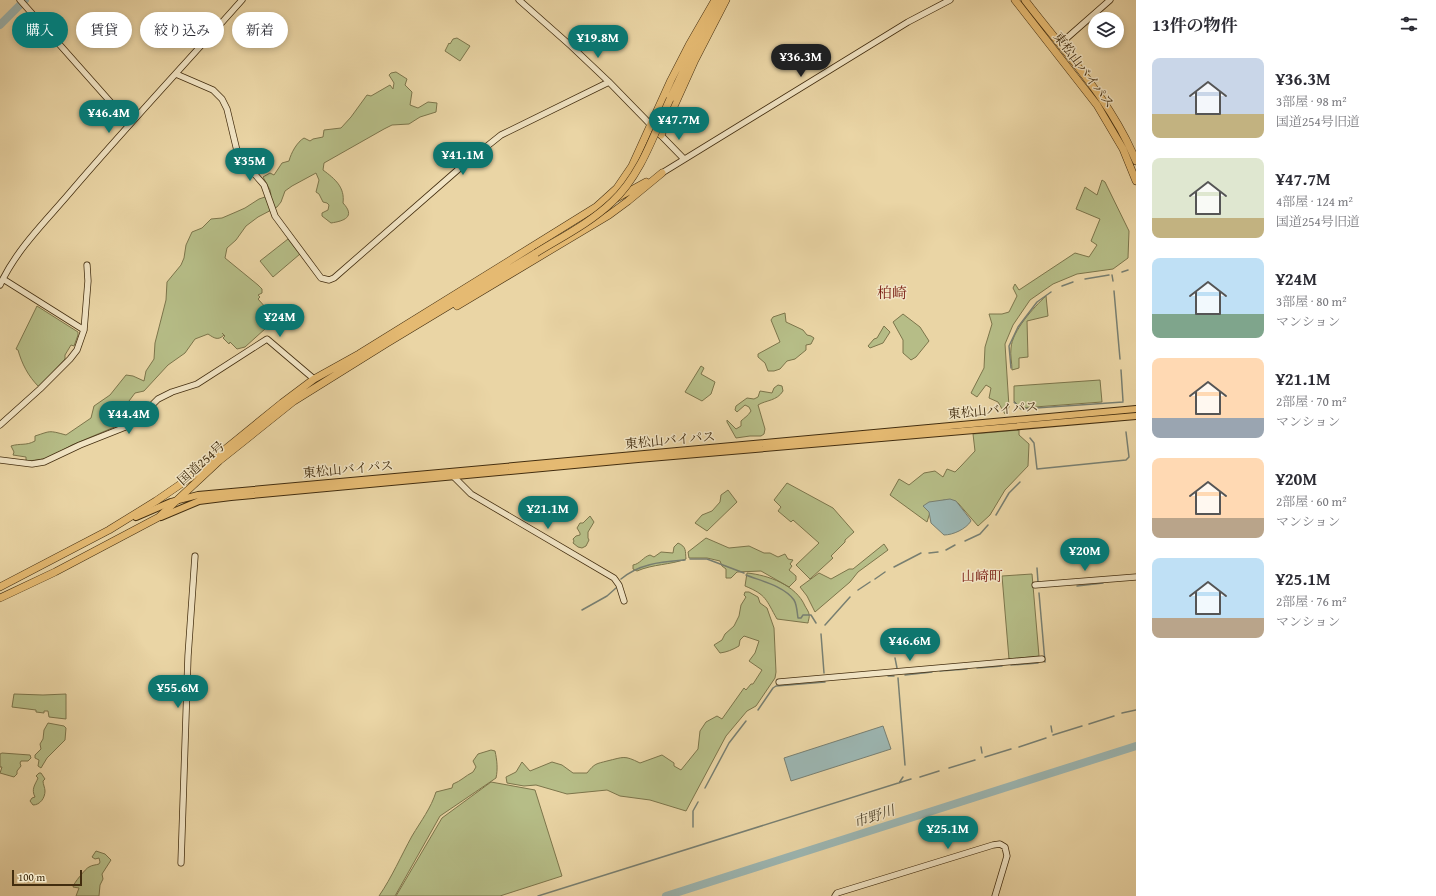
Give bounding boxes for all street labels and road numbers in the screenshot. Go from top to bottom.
street label: 東松山バイパス [1049,28,1119,112]
street label: 東松山バイパス [947,397,1039,423]
street label: 東松山バイパス [624,427,716,453]
street label: 国道254号 [173,437,229,489]
street label: 東松山バイパス [302,456,394,482]

